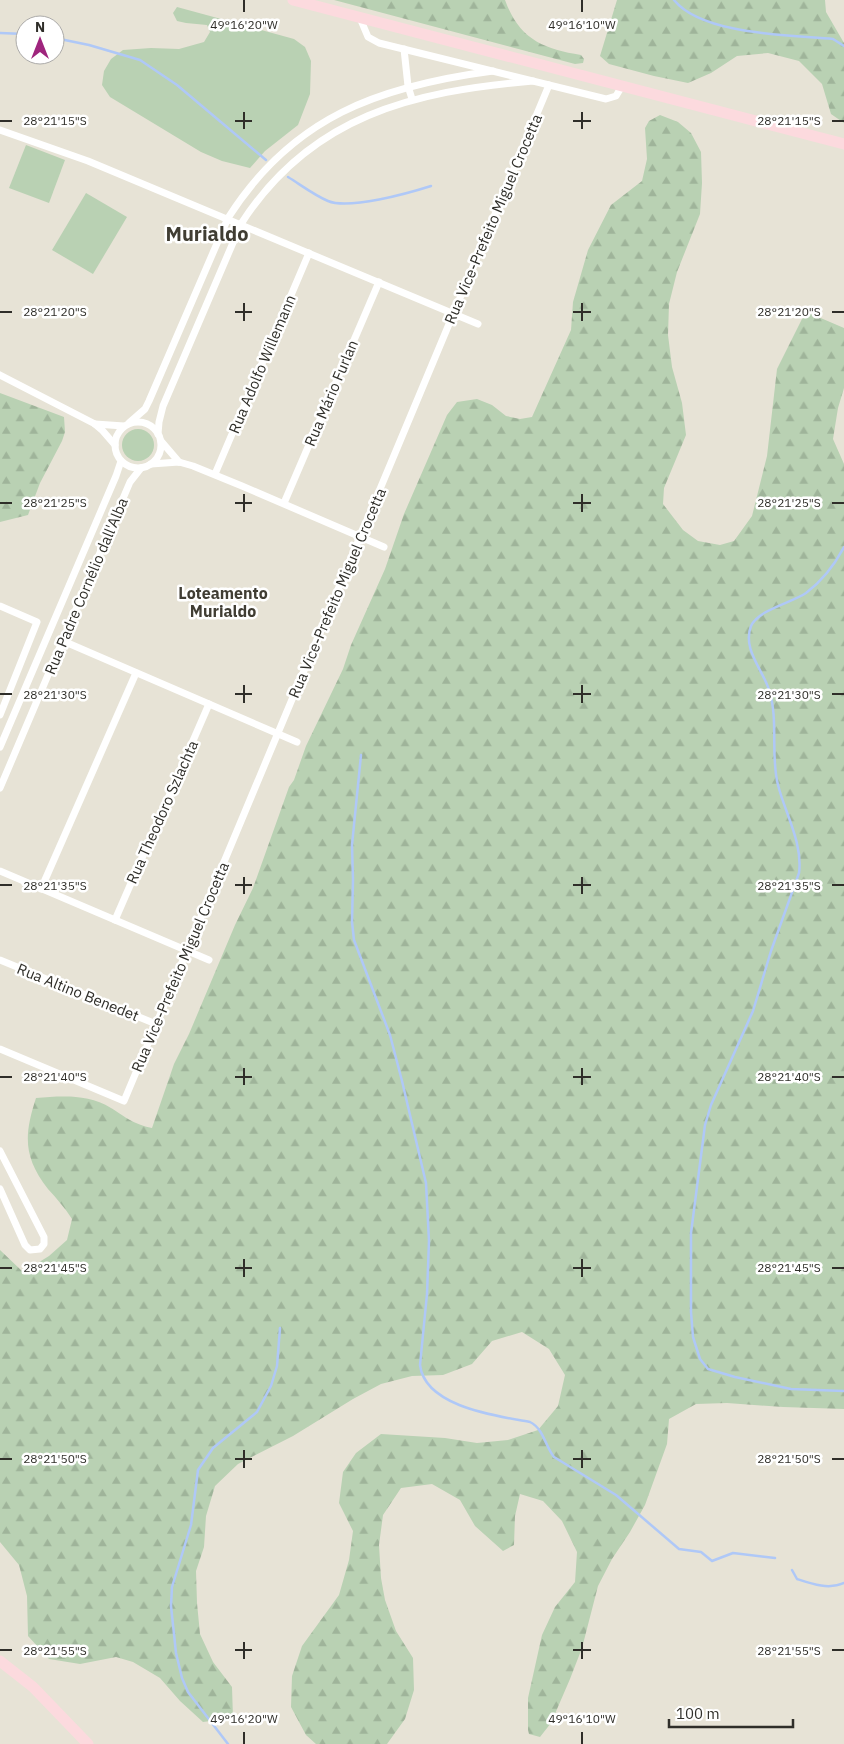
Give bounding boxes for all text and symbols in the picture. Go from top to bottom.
north arrow [15,15,65,65]
text: 49°16'20"W [210,17,278,32]
text: 49°16'10"W [548,17,616,32]
text: N [35,18,45,36]
street label: Rua Vice-Prefeito Miguel Crocetta [440,111,546,327]
text: 28°21'15"S [23,113,87,128]
text: 28°21'15"S [757,113,821,128]
district label: Murialdo [166,220,248,247]
street label: Rua Adolfo Willemann [224,292,300,436]
text: 28°21'20"S [23,304,87,319]
text: 28°21'20"S [757,304,821,319]
street label: Rua Mário Furlan [300,337,362,449]
street label: Rua Vice-Prefeito Miguel Crocetta [284,485,390,701]
text: 28°21'25"S [23,495,87,510]
street label: Rua Padre Cornélio dall'Alba [40,495,132,677]
text: 28°21'25"S [757,495,821,510]
district label: Loteamento Murialdo [178,583,268,621]
text: 28°21'30"S [23,687,87,702]
text: 28°21'30"S [757,687,821,702]
street label: Rua Theodoro Szlachta [122,737,202,887]
street label: Rua Vice-Prefeito Miguel Crocetta [127,859,233,1075]
text: 28°21'35"S [23,878,87,893]
text: 28°21'35"S [757,878,821,893]
street label: Rua Altino Benedet [14,959,142,1025]
text: 28°21'40"S [23,1069,87,1084]
text: 28°21'40"S [757,1069,821,1084]
text: 28°21'45"S [23,1260,87,1275]
text: 28°21'45"S [757,1260,821,1275]
text: 28°21'50"S [23,1451,87,1466]
text: 28°21'50"S [757,1451,821,1466]
text: 28°21'55"S [23,1643,87,1658]
text: 28°21'55"S [757,1643,821,1658]
scale bar [669,1696,793,1728]
text: 100 m [676,1704,720,1723]
text: 49°16'20"W [210,1711,278,1726]
text: 49°16'10"W [548,1711,616,1726]

